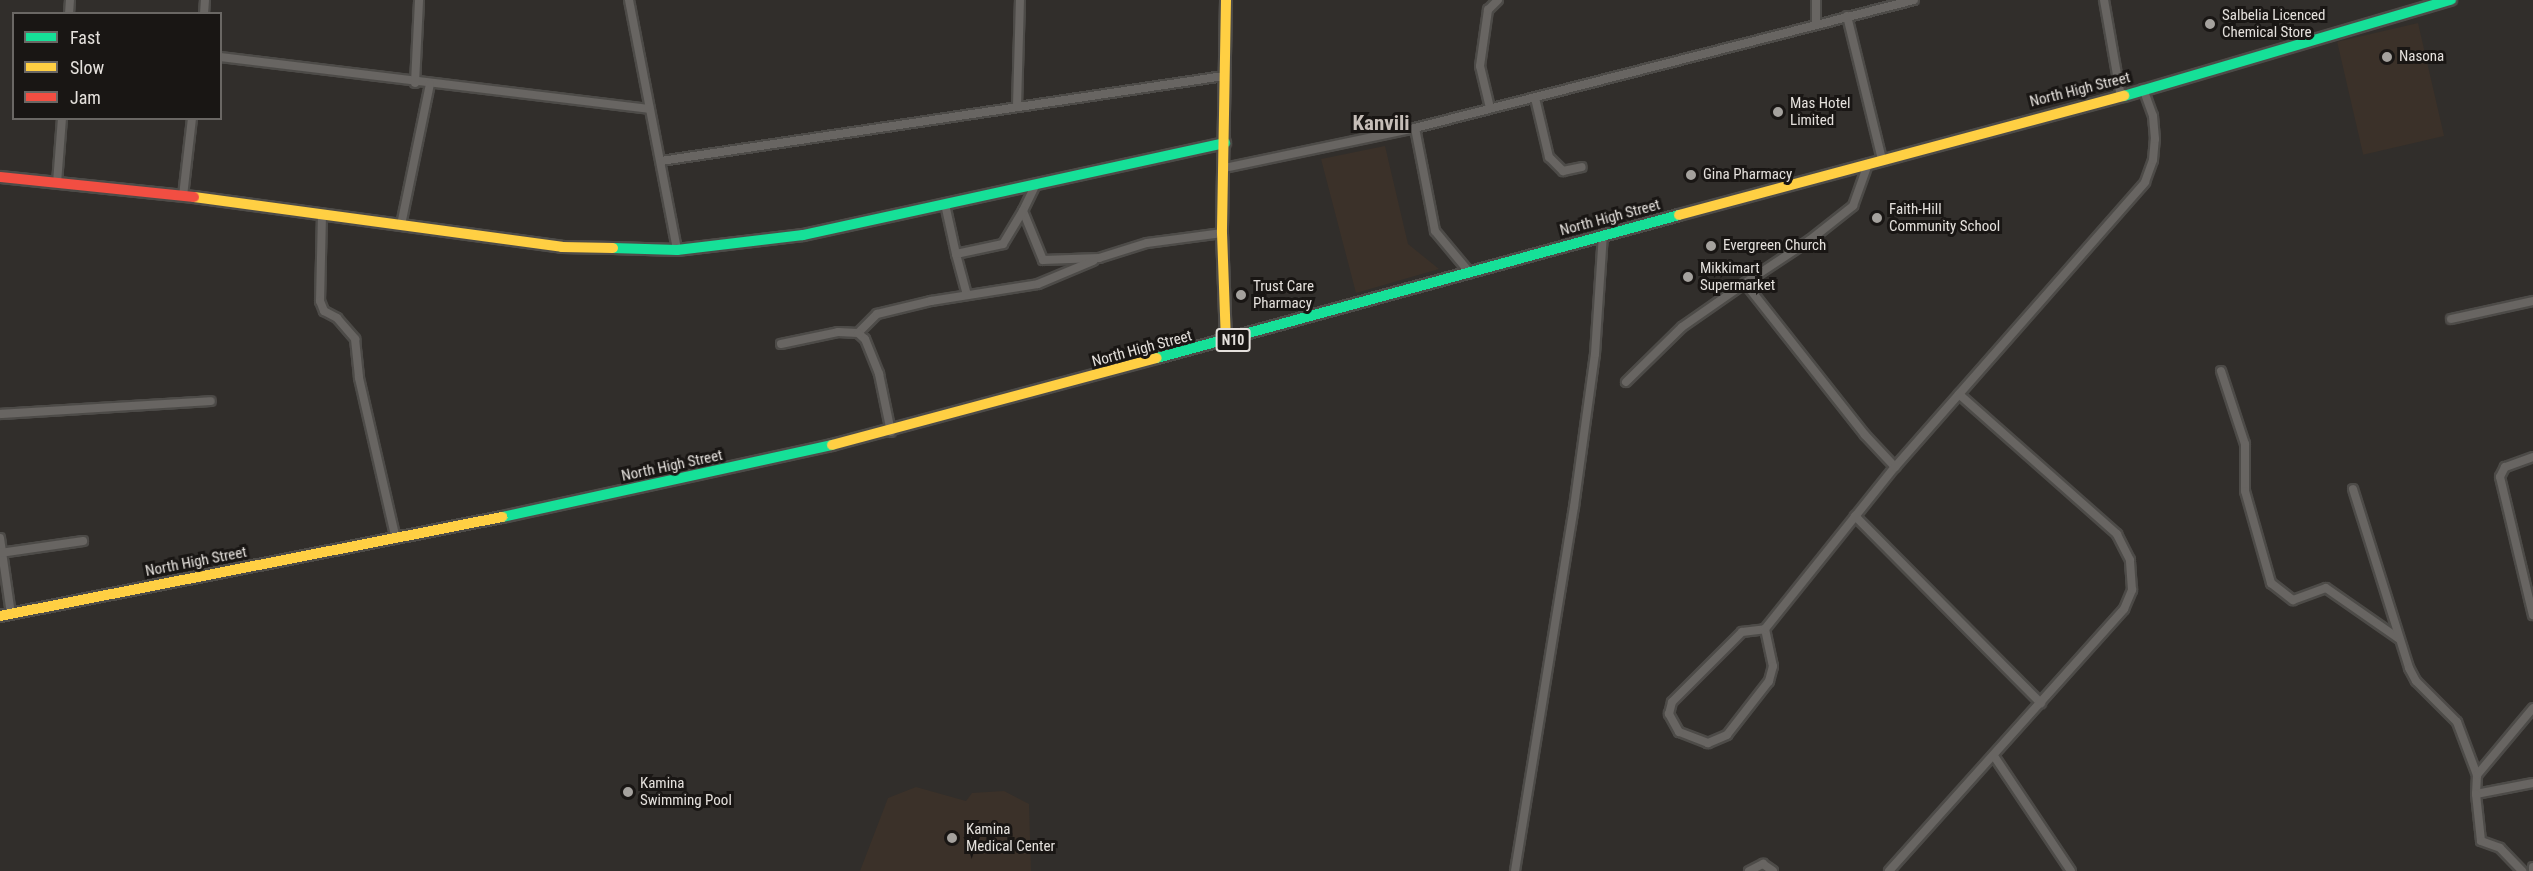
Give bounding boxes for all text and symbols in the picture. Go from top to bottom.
place label: Salbelia Licenced Chemical Store [2222,6,2326,41]
legend [12,12,222,120]
marker: Salbelia Licenced Chemical Store [2203,17,2217,31]
text: Fast [70,27,101,48]
place label: Nasona [2399,48,2444,66]
marker: Nasona [2380,50,2394,64]
text: Slow [70,57,104,78]
street label: North High Street [2028,69,2132,111]
text: Jam [70,87,101,108]
place label: Mas Hotel Limited [1790,94,1851,129]
marker: Mas Hotel Limited [1771,105,1785,119]
district label: Kanvili [1352,110,1410,136]
place label: Gina Pharmacy [1703,166,1792,184]
marker: Gina Pharmacy [1684,168,1698,182]
street label: North High Street [1558,196,1662,240]
place label: Faith-Hill Community School [1889,200,2000,235]
marker: Faith-Hill Community School [1870,211,1884,225]
place label: Evergreen Church [1723,237,1826,255]
marker: Evergreen Church [1704,239,1718,253]
place label: Mikkimart Supermarket [1700,259,1775,294]
marker: Mikkimart Supermarket [1681,270,1695,284]
place label: Trust Care Pharmacy [1253,277,1314,312]
marker: Trust Care Pharmacy [1234,288,1248,302]
street label: North High Street [1090,327,1194,371]
road number: N10 [1215,329,1251,351]
street label: North High Street [620,447,724,485]
street label: North High Street [144,543,248,581]
place label: Kamina Swimming Pool [640,774,732,809]
marker: Kamina Swimming Pool [621,785,635,799]
place label: Kamina Medical Center [966,820,1055,855]
marker: Kamina Medical Center [943,829,961,847]

